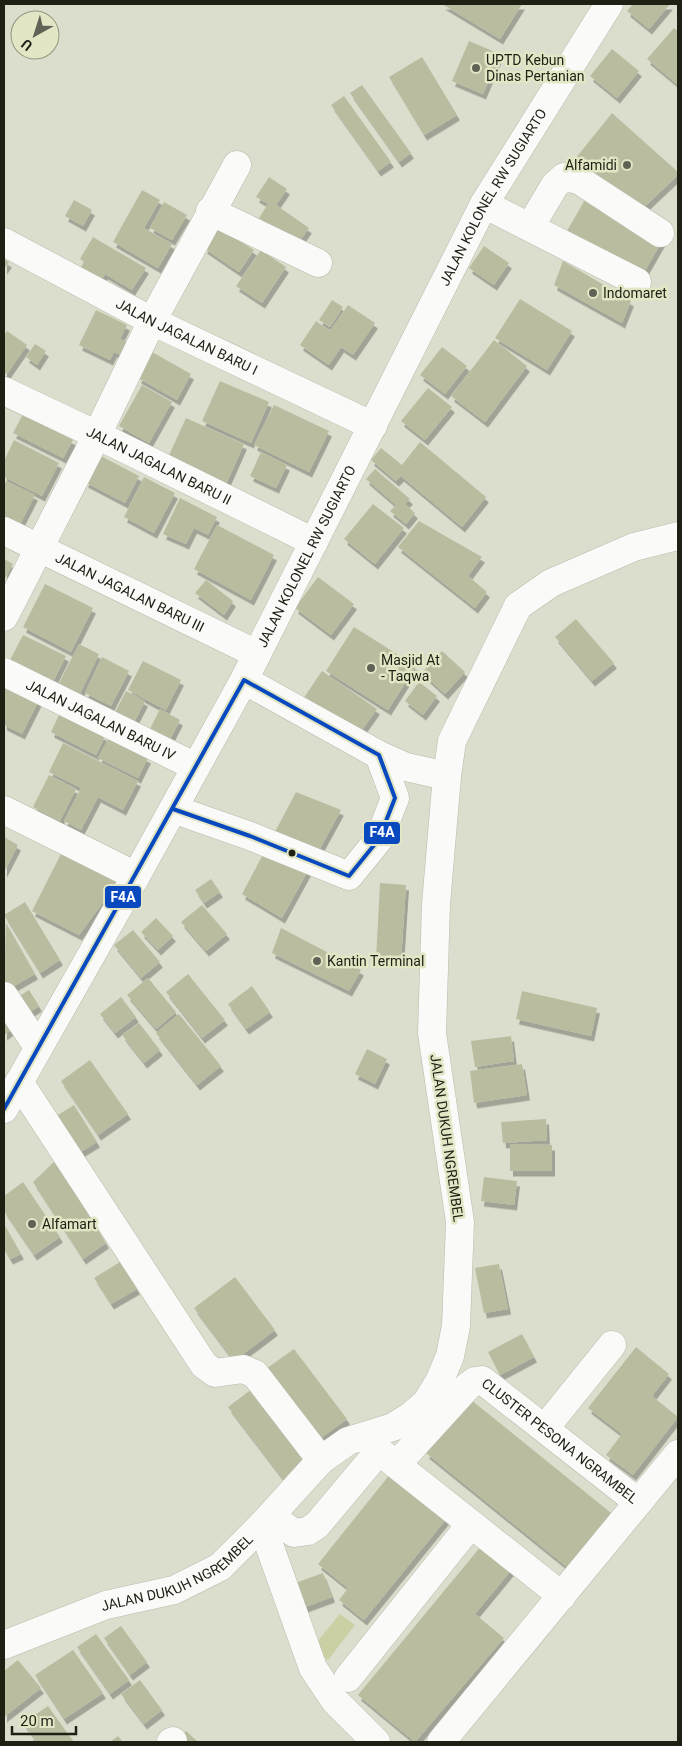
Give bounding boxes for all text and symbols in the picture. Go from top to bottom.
north arrow [10,10,60,60]
text: U [18,36,35,54]
place label: UPTD Kebun Dinas Pertanian [486,52,585,84]
marker: UPTD Kebun Dinas Pertanian [470,62,482,74]
street label: JALAN KOLONEL RW SUGIARTO [436,106,550,288]
place label: Alfamidi [565,157,617,173]
marker: Alfamidi [621,159,633,171]
place label: Indomaret [603,285,667,301]
marker: Indomaret [587,287,599,299]
street label: JALAN JAGALAN BARU I [113,295,260,378]
street label: JALAN JAGALAN BARU II [84,423,234,508]
street label: JALAN KOLONEL RW SUGIARTO [254,463,359,650]
street label: JALAN JAGALAN BARU III [53,549,207,635]
place label: Masjid At - Taqwa [381,652,440,684]
marker: Masjid At - Taqwa [365,662,377,674]
street label: JALAN JAGALAN BARU IV [24,676,178,764]
line badge: F4A [363,821,401,845]
text: F4A [369,824,395,840]
unlabelled marker [287,848,297,858]
line badge: F4A [104,885,142,909]
text: F4A [110,889,136,905]
place label: Kantin Terminal [327,953,424,969]
marker: Kantin Terminal [311,955,323,967]
street label: JALAN DUKUH NGREMBEL [427,1053,467,1223]
place label: Alfamart [42,1216,97,1232]
marker: Alfamart [26,1218,38,1230]
street label: CLUSTER PESONA NGRAMBEL [479,1375,641,1507]
street label: JALAN DUKUH NGREMBEL [98,1531,256,1614]
scale bar [12,1704,76,1736]
text: 20 m [20,1712,54,1730]

